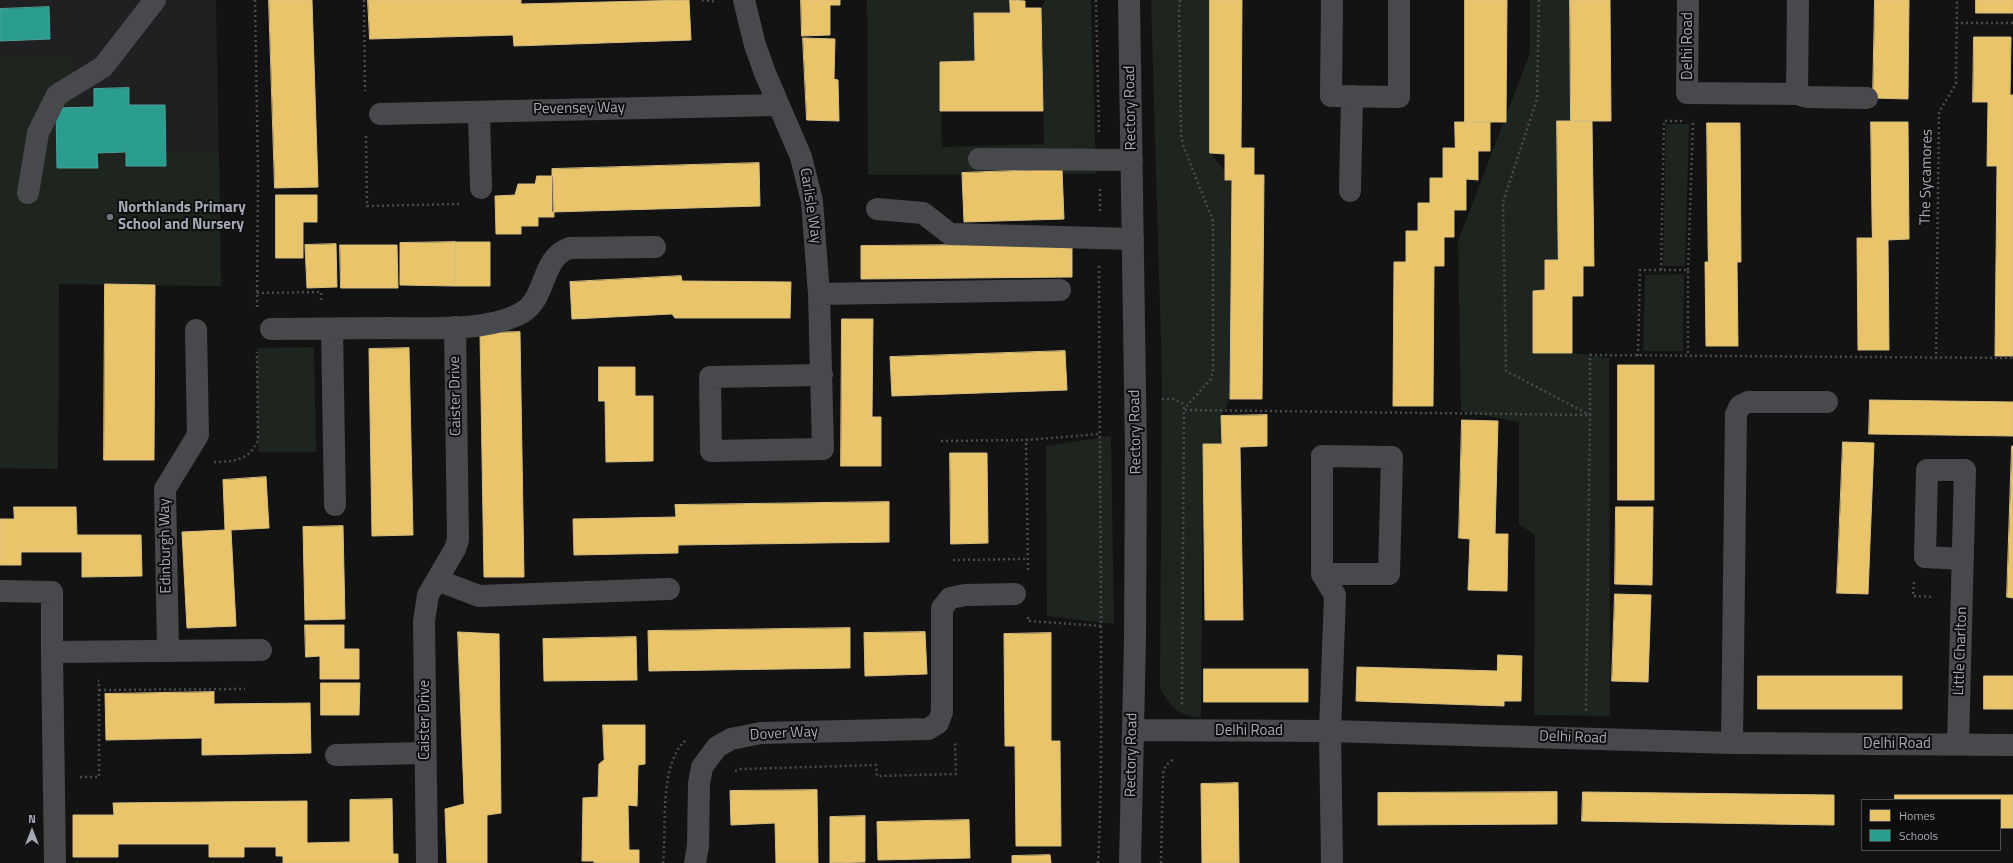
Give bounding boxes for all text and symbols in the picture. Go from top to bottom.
street label: Delhi Road [1679,12,1697,80]
street label: Rectory Road [1121,66,1141,150]
street label: Pevensey Way [533,99,625,119]
street label: The Sycamores [1917,129,1937,225]
street label: Carlisle Way [795,167,825,245]
place label: Northlands Primary School and Nursery [118,199,246,234]
marker: Northlands Primary School and Nursery [105,212,115,222]
street label: Caister Drive [446,356,466,436]
street label: Rectory Road [1126,390,1146,474]
street label: Edinburgh Way [156,498,176,594]
street label: Little Charlton [1950,606,1972,696]
street label: Caister Drive [416,680,434,760]
street label: Rectory Road [1122,713,1142,797]
street label: Delhi Road [1215,722,1283,740]
street label: Dover Way [749,723,819,745]
street label: Delhi Road [1539,728,1607,748]
street label: Delhi Road [1863,735,1931,753]
legend [1861,799,2001,851]
text: Homes [1899,806,1935,825]
north arrow [12,811,52,851]
text: N [28,811,36,827]
text: Schools [1899,826,1938,845]

